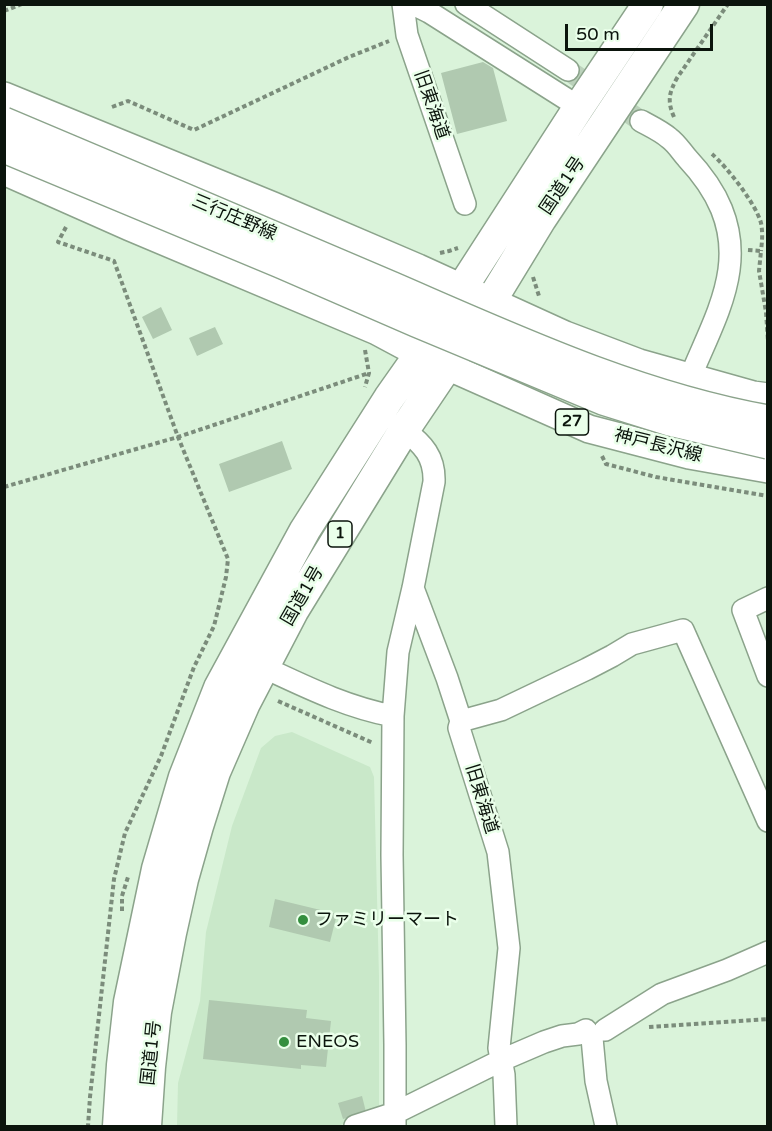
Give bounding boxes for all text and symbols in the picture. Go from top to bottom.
scale bar [568,12,716,50]
text: 50 m [576,23,620,45]
street label: 旧東海道 [409,67,453,143]
street label: 国道1号 [536,153,590,219]
street label: 三行庄野線 [188,190,280,246]
road number: 27 [556,409,588,435]
street label: 神戸長沢線 [612,425,704,467]
road number: 1 [328,521,352,547]
street label: 国道1号 [277,562,329,630]
street label: 旧東海道 [460,761,502,837]
place label: ファミリーマート [315,909,459,931]
marker: ファミリーマート [296,913,310,927]
street label: 国道1号 [138,1019,166,1087]
place label: ENEOS [296,1031,359,1053]
marker: ENEOS [277,1035,291,1049]

